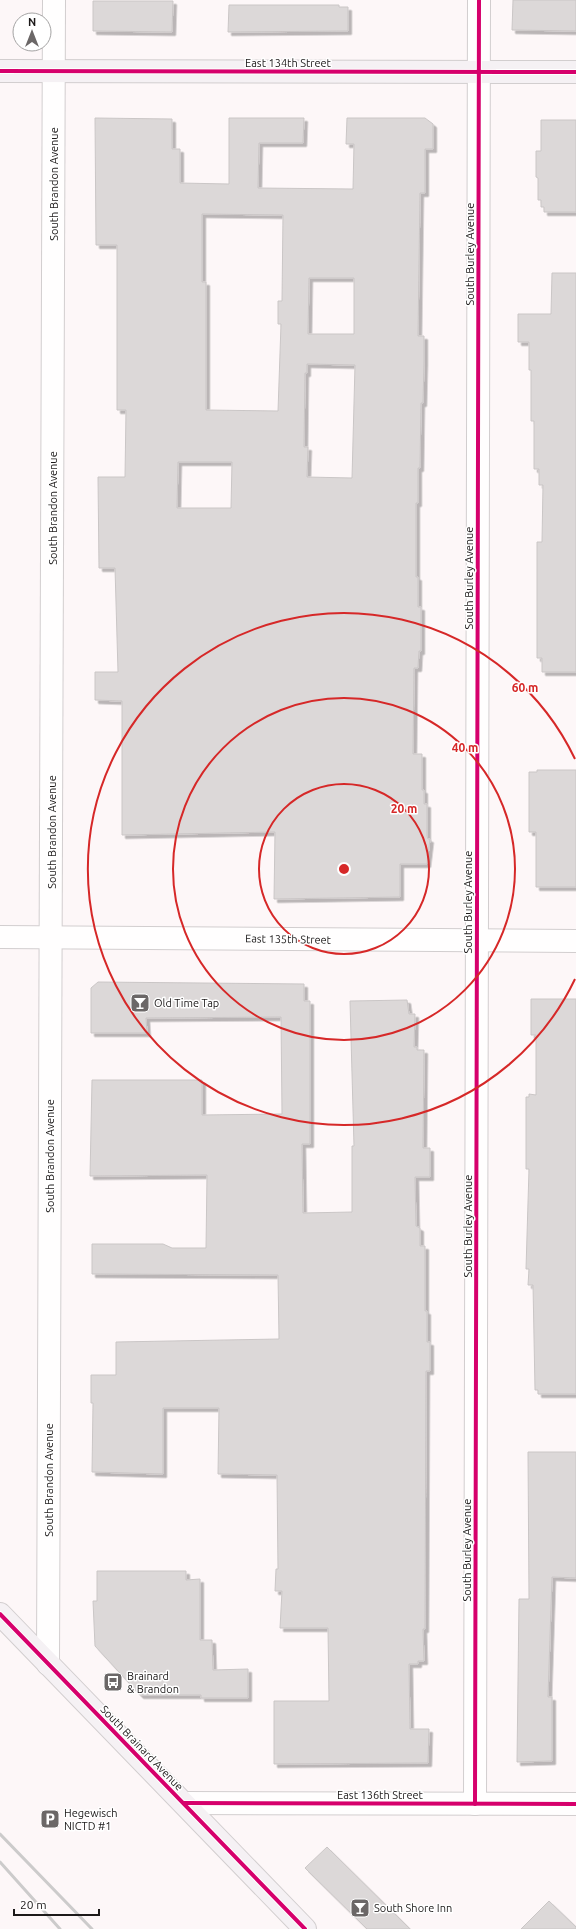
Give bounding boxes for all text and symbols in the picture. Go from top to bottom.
north arrow [12,12,52,52]
text: N [28,16,36,28]
street label: East 134th Street [245,57,332,69]
street label: South Brandon Avenue [48,127,60,241]
street label: South Burley Avenue [464,203,476,305]
street label: South Brandon Avenue [47,451,59,565]
street label: South Burley Avenue [463,527,475,629]
text: 60 m [512,681,538,694]
text: 40 m [452,741,478,754]
street label: South Brandon Avenue [46,775,58,889]
text: 20 m [391,802,417,815]
street label: South Burley Avenue [462,851,474,953]
centre of rings [337,862,351,876]
street label: East 135th Street [245,932,332,946]
bar icon: Old Time Tap [129,992,151,1014]
place label: Old Time Tap [154,997,219,1009]
street label: South Brandon Avenue [44,1099,56,1213]
street label: South Burley Avenue [462,1175,474,1277]
street label: South Brandon Avenue [43,1423,55,1537]
street label: South Burley Avenue [461,1499,473,1601]
place label: Brainard & Brandon [127,1670,179,1695]
bus stop icon: Brainard & Brandon [102,1671,124,1693]
street label: South Brainard Avenue [98,1703,186,1793]
street label: East 136th Street [337,1789,424,1801]
place label: Hegewisch NICTD #1 [64,1807,118,1832]
parking icon: Hegewisch NICTD #1 [39,1808,61,1830]
scale bar [14,1891,99,1917]
bar icon: South Shore Inn [349,1897,371,1919]
text: 20 m [20,1898,47,1911]
place label: South Shore Inn [374,1902,452,1914]

